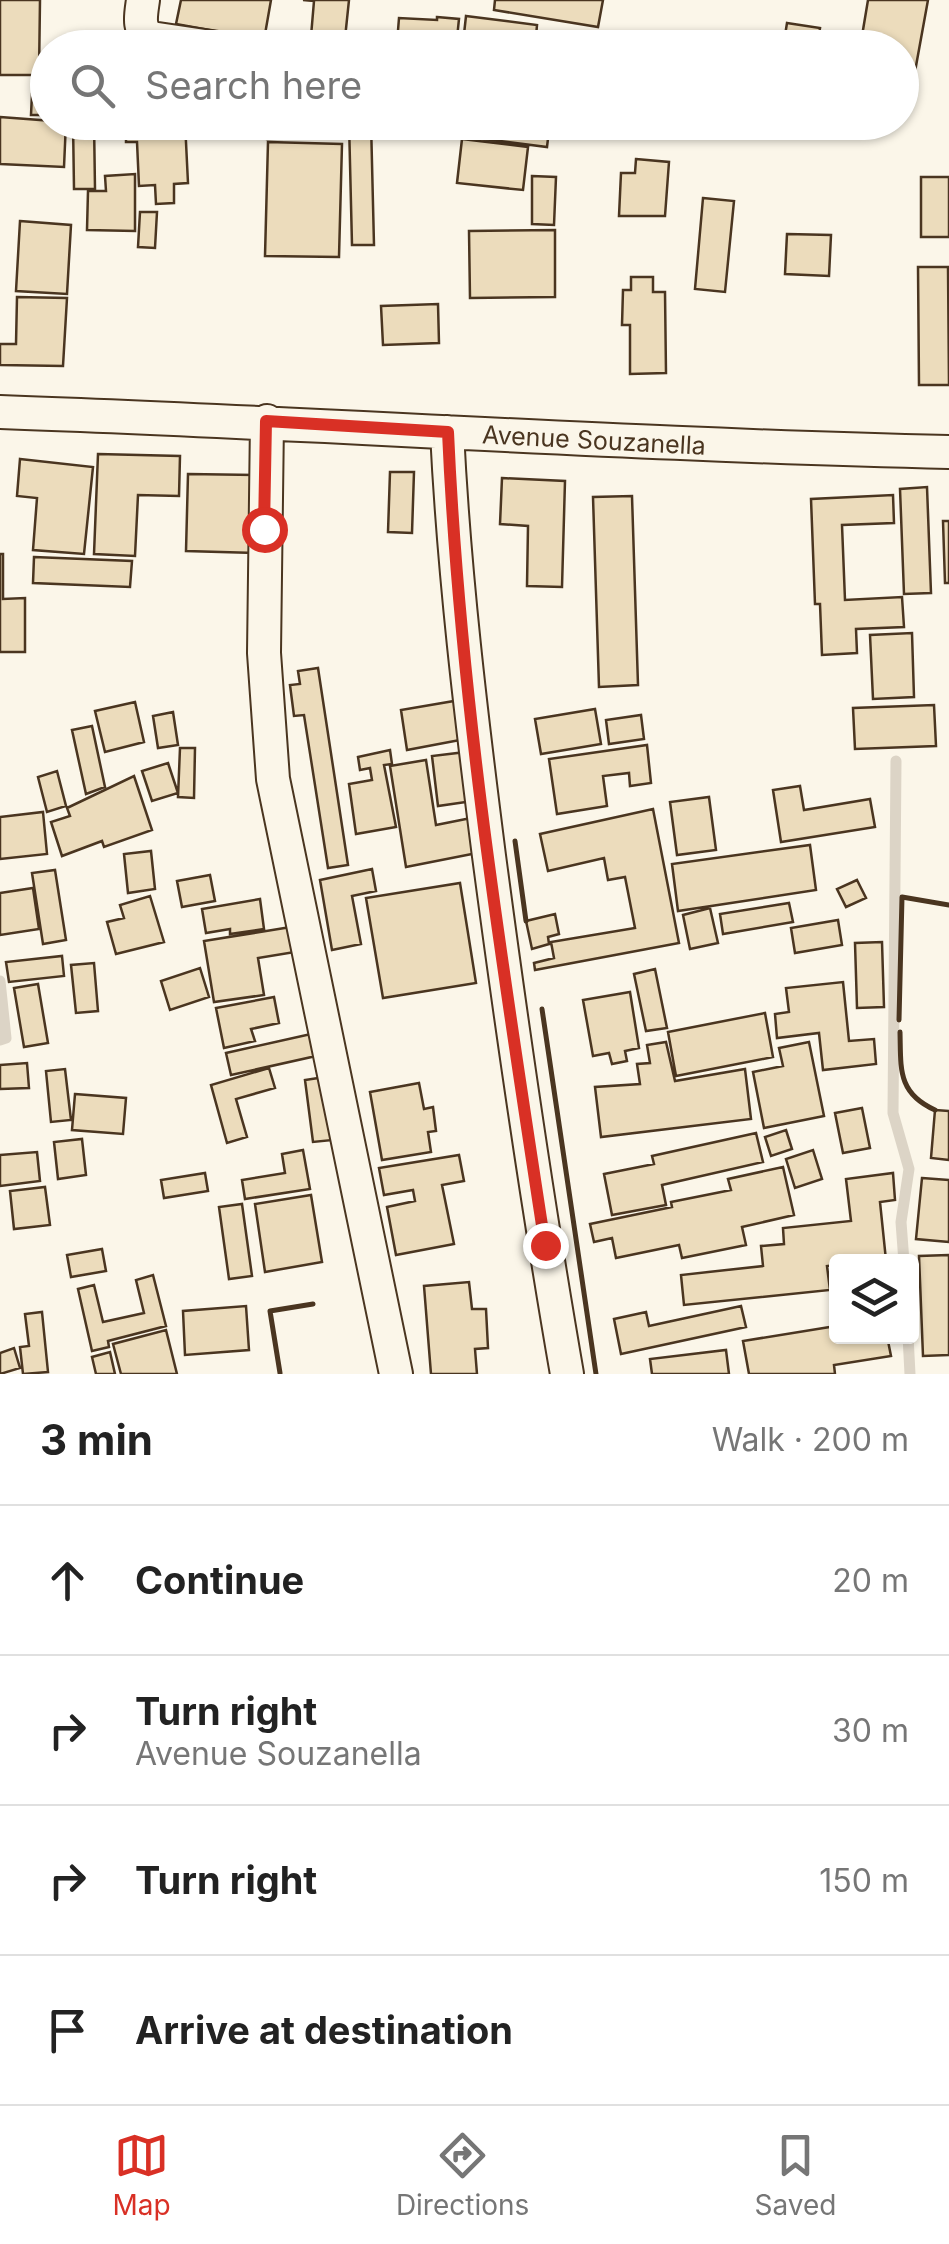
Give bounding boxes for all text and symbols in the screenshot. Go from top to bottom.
search box [30,30,919,140]
icon: search [65,58,120,113]
text: Search here [145,62,362,108]
street label: Avenue Souzanella [481,419,707,461]
route start [242,507,288,553]
route end [523,1223,569,1269]
map controls [829,1254,919,1344]
button: layers [829,1254,919,1344]
text: 3 min [40,1414,153,1465]
text: Walk · 200 m [712,1420,909,1459]
icon: ahead [40,1553,95,1608]
text: Continue [135,1557,304,1603]
text: 20 m [832,1561,909,1600]
text: Turn right [135,1688,317,1734]
icon: right [40,1703,95,1758]
text: 30 m [832,1711,909,1750]
text: Avenue Souzanella [135,1734,422,1773]
icon: right [40,1853,95,1908]
text: Turn right [135,1857,317,1903]
text: 150 m [819,1861,909,1900]
icon: arrive [40,2003,95,2058]
text: Arrive at destination [135,2007,513,2053]
tab: Map [113,2128,171,2222]
tab: Directions [396,2128,529,2222]
tab: Saved [754,2128,836,2222]

